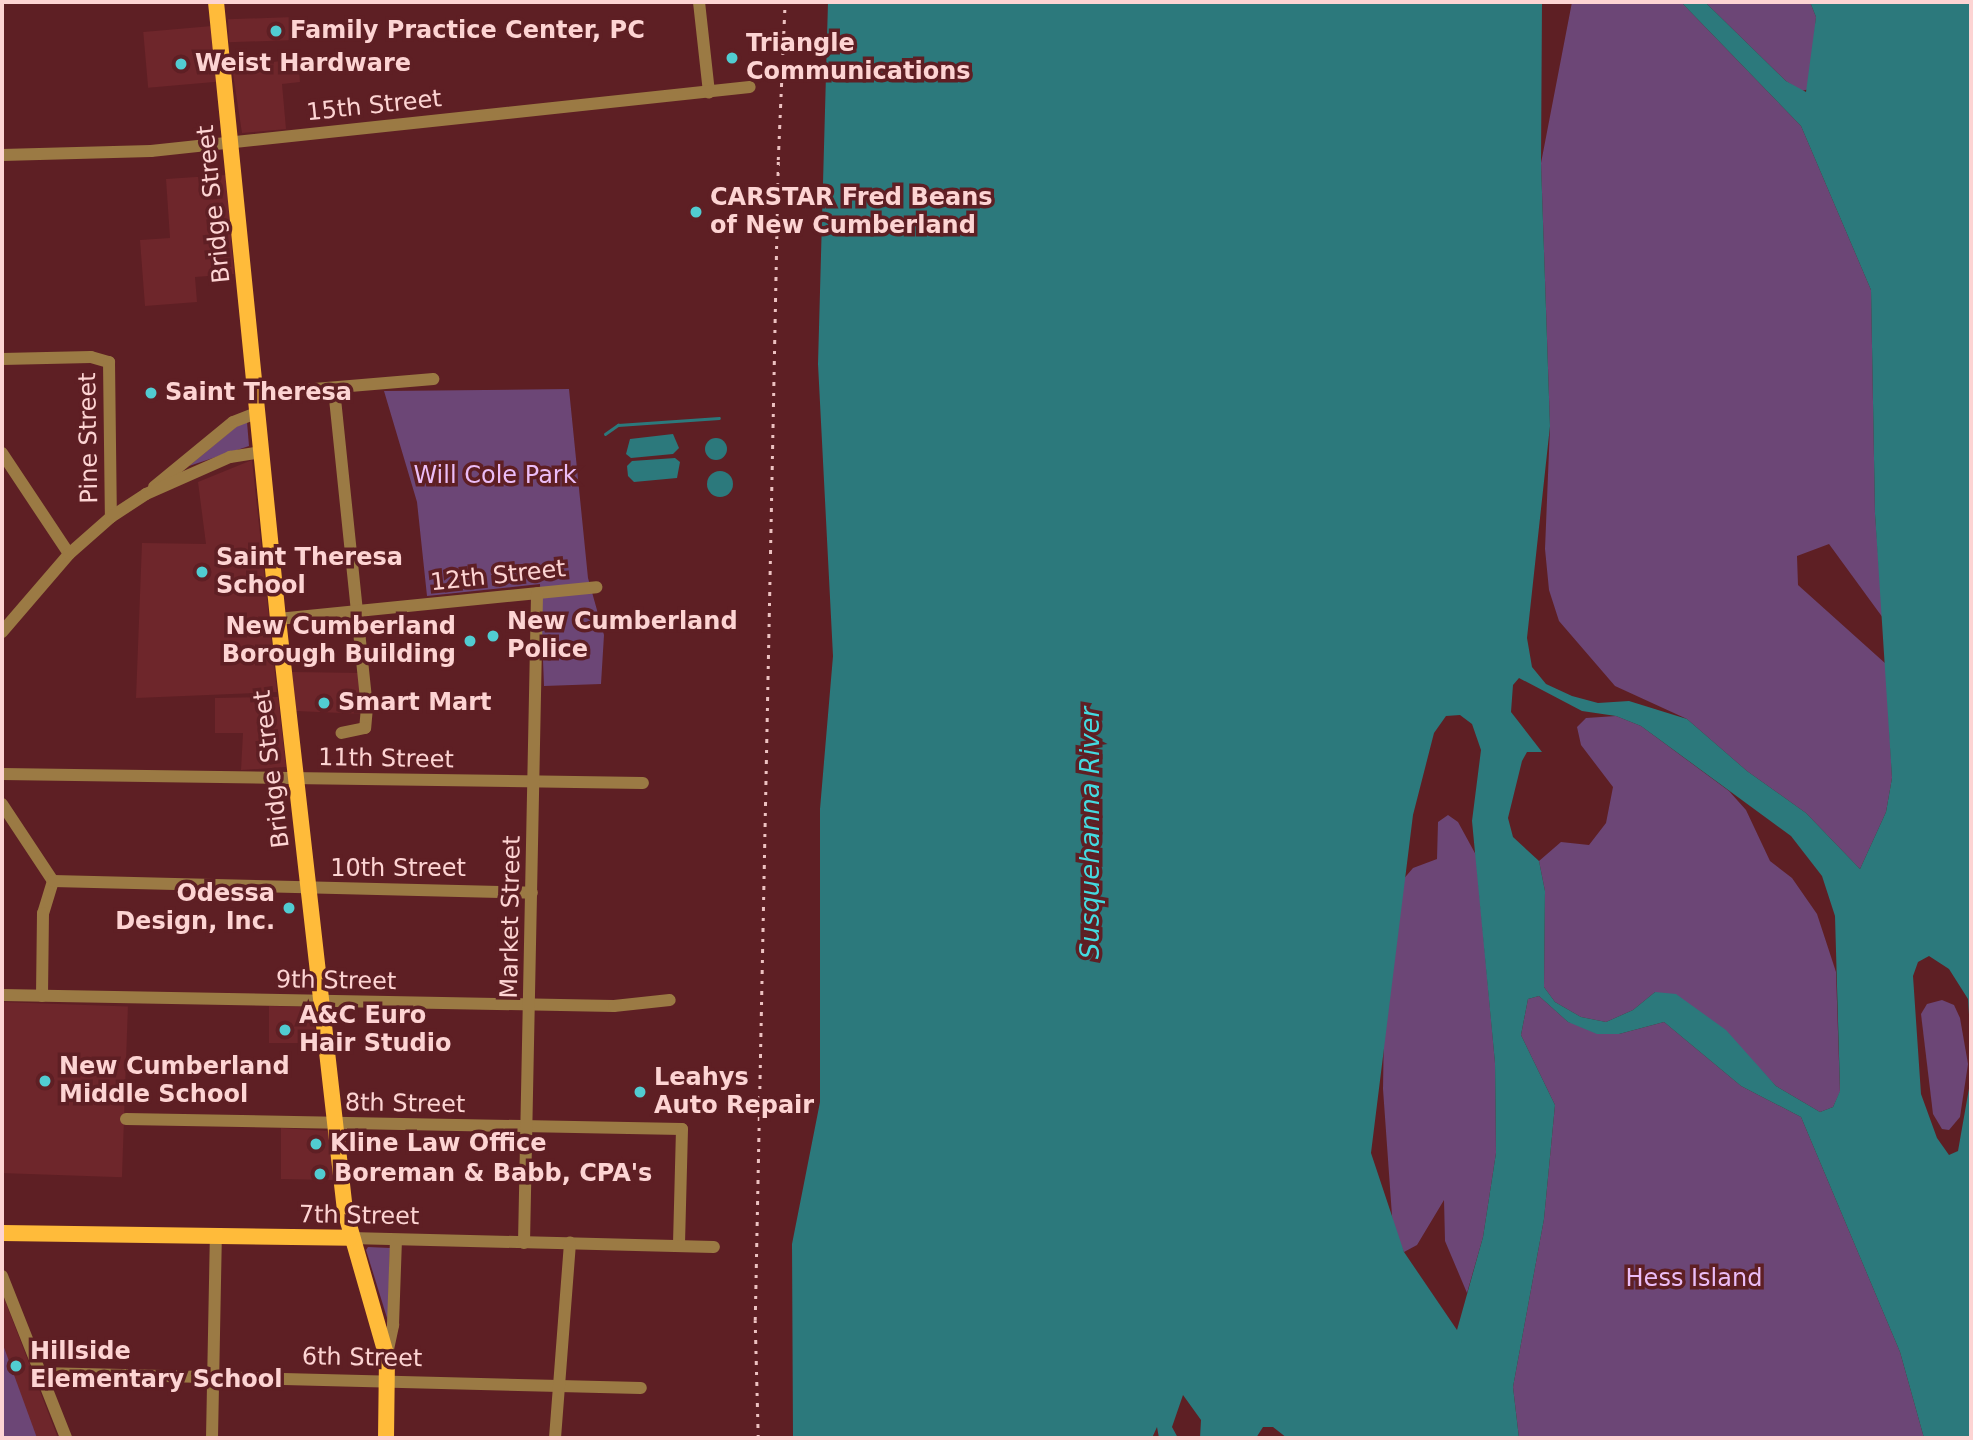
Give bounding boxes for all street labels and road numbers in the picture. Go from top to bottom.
street label: 15th Street [305,85,443,127]
street label: Bridge Street [191,124,237,284]
street label: Pine Street [73,372,105,504]
street label: 12th Street [429,555,567,597]
street label: Bridge Street [248,688,296,850]
street label: 11th Street [318,743,454,775]
street label: Market Street [495,835,527,999]
street label: 10th Street [330,855,466,883]
street label: 9th Street [276,966,396,996]
street label: 8th Street [345,1089,465,1119]
street label: 7th Street [299,1201,419,1231]
street label: 6th Street [302,1343,422,1373]

